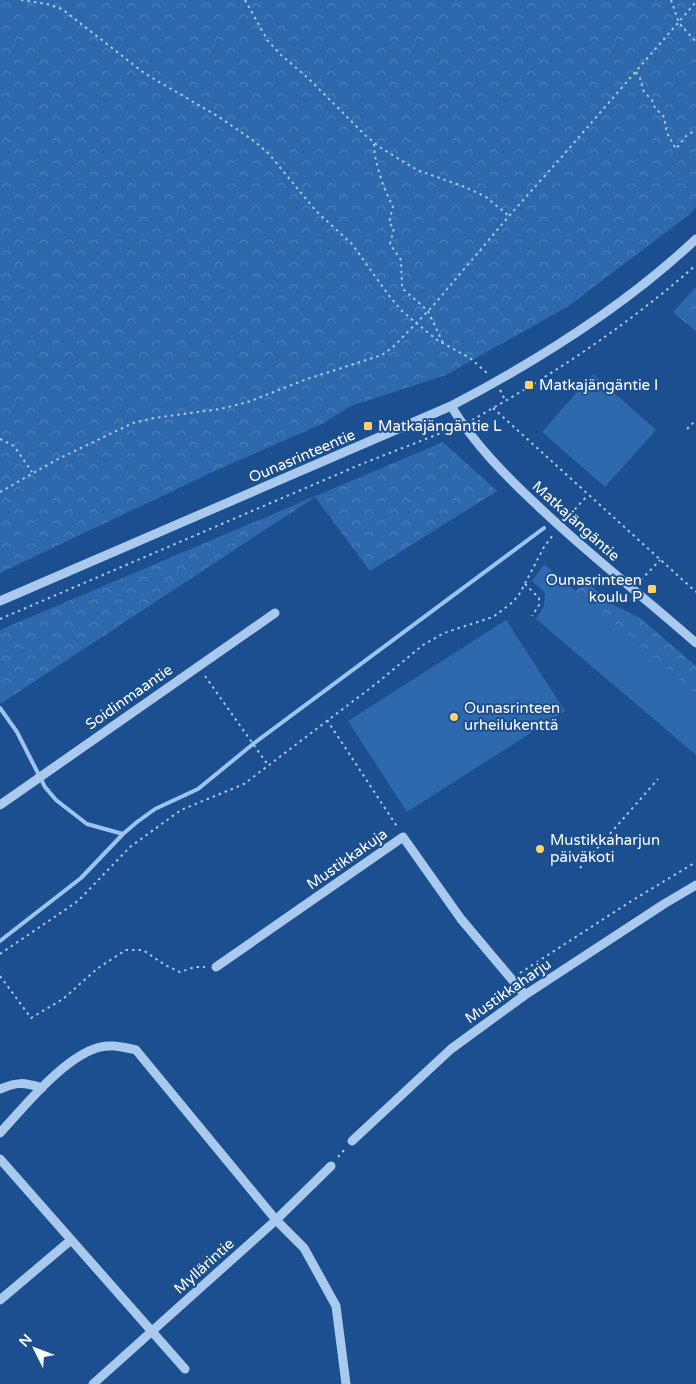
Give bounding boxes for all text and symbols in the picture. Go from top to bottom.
place label: Matkajängäntie I [539,376,658,394]
marker: Matkajängäntie I [523,379,535,391]
place label: Matkajängäntie L [378,417,502,435]
marker: Matkajängäntie L [362,420,374,432]
street label: Ounasrinteentie [246,425,358,487]
street label: Matkajängäntie [529,477,623,565]
place label: Ounasrinteen koulu P [546,571,642,606]
marker: Ounasrinteen koulu P [646,583,658,595]
street label: Soidinmaantie [82,660,176,734]
place label: Ounasrinteen urheilukenttä [464,699,560,734]
marker: Ounasrinteen urheilukenttä [448,711,460,723]
street label: Mustikkakuja [303,825,391,893]
place label: Mustikkaharjun päiväkoti [550,831,660,866]
marker: Mustikkaharjun päiväkoti [534,843,546,855]
street label: Mustikkaharju [462,955,554,1027]
street label: Myllärintie [170,1234,238,1298]
north arrow [10,1324,60,1374]
text: N [16,1331,36,1351]

